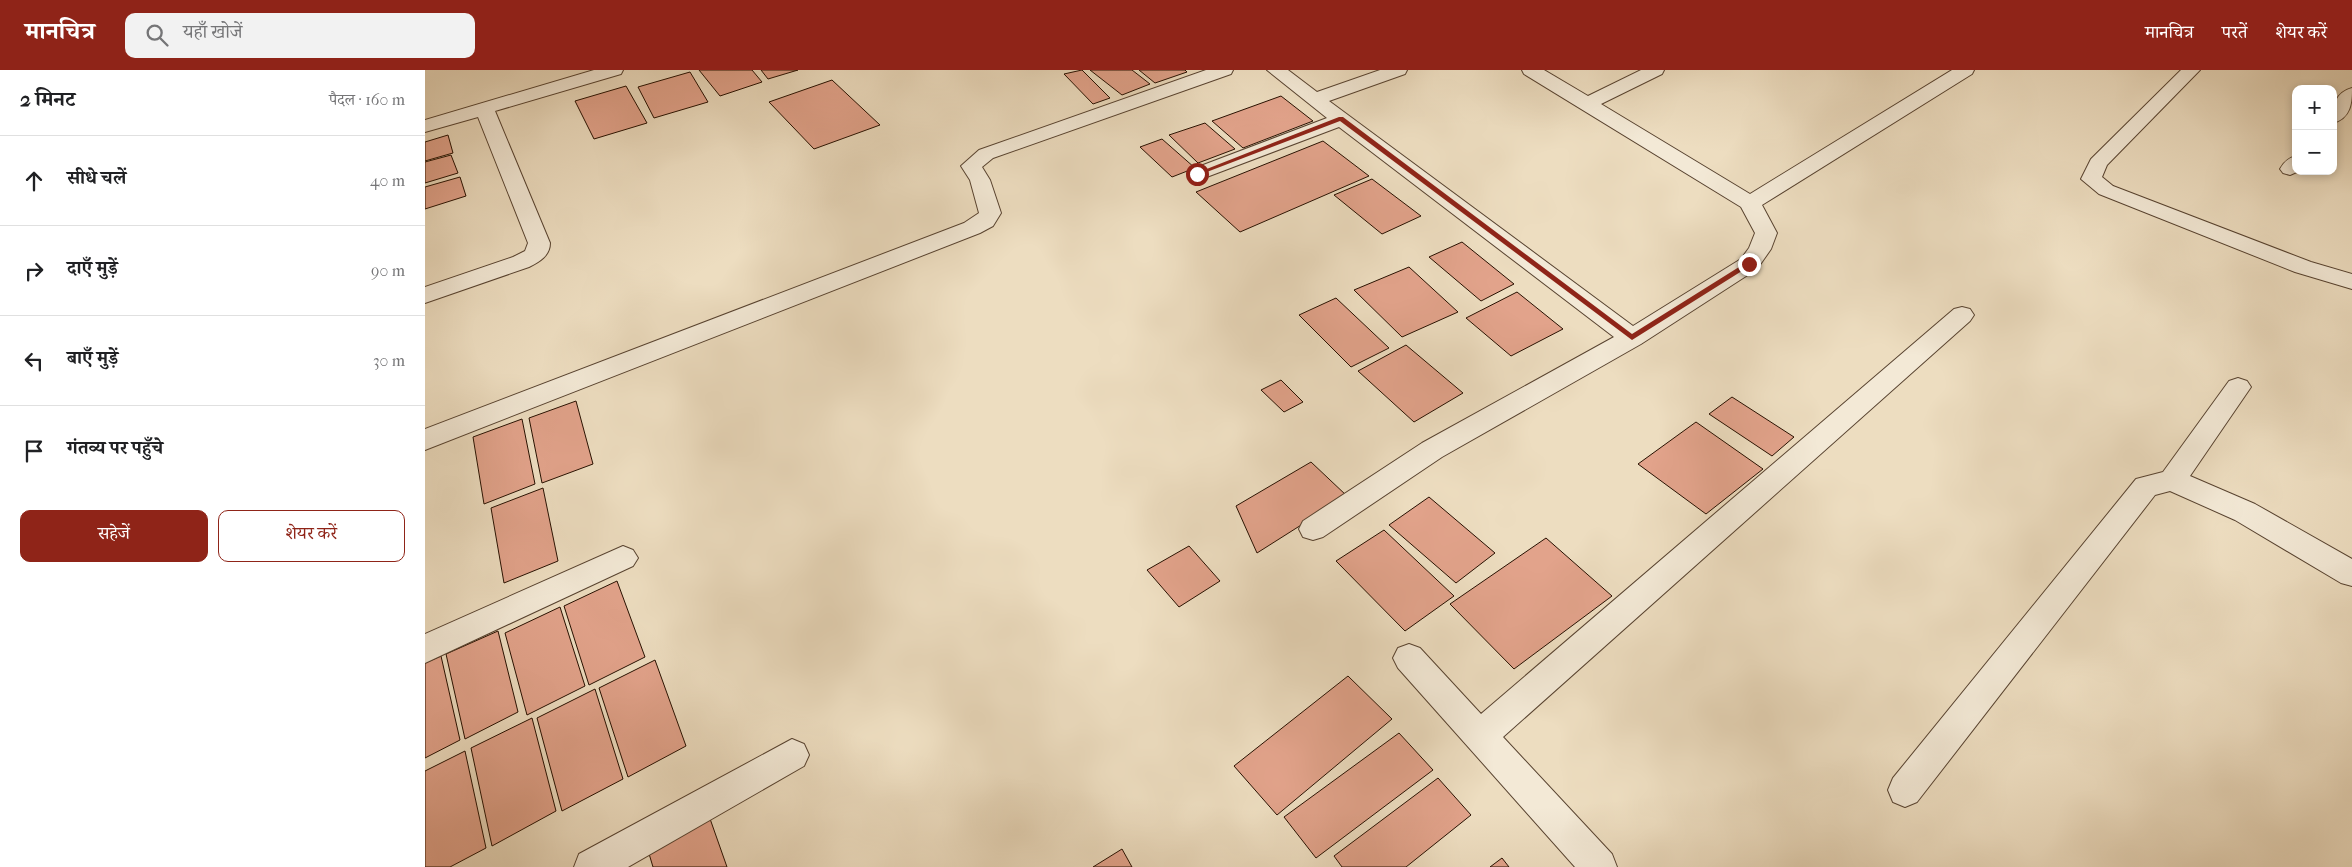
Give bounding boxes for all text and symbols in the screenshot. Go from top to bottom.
search box [125,13,475,58]
text: मानचित्र [25,17,95,45]
icon: search [143,21,171,49]
text: यहाँ खोजें [183,21,243,43]
text: मानचित्र [2145,22,2194,43]
text: परतें [2222,22,2247,43]
text: शेयर करें [2275,22,2327,43]
map controls [2292,85,2337,175]
button: + [2292,85,2337,130]
text: 2 मिनट [20,87,75,111]
text: पैदल · 160 m [329,90,405,109]
button: − [2292,130,2337,175]
route start [1186,163,1209,186]
icon: ahead [20,167,48,195]
text: सीधे चलें [67,167,126,189]
text: 40 m [370,171,405,190]
route end [1738,253,1761,276]
icon: right [20,257,48,285]
text: दाएँ मुड़ें [67,257,118,279]
text: 90 m [371,261,405,280]
icon: left [20,347,48,375]
text: बाएँ मुड़ें [67,347,118,369]
text: 30 m [373,351,405,370]
icon: arrive [20,437,48,465]
text: गंतव्य पर पहुँचे [67,437,163,459]
button: सहेजें [20,510,208,562]
button: शेयर करें [218,510,405,562]

